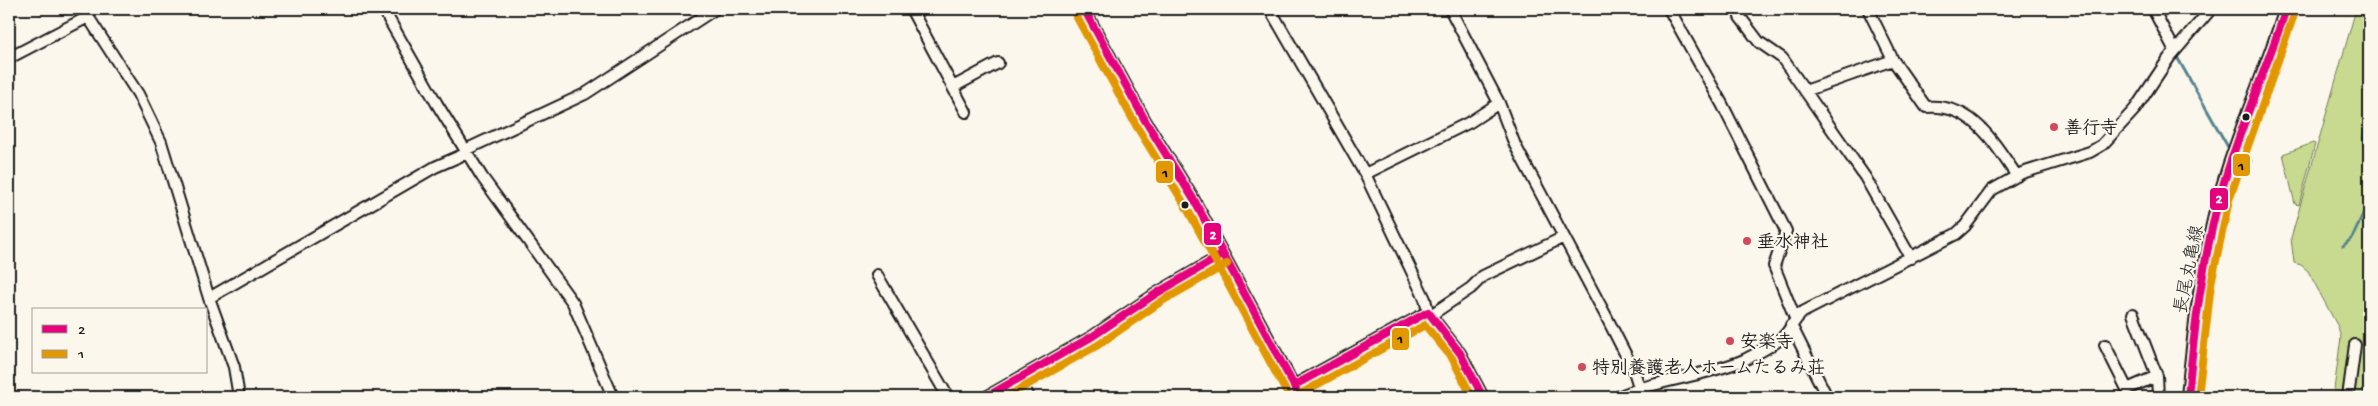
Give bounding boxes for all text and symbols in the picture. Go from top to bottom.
unlabelled marker [2241,112,2251,122]
place label: 善行寺 [2064,118,2118,140]
marker: 善行寺 [2048,121,2060,133]
line badge: 1 [2232,153,2251,177]
text: 1 [2237,159,2244,176]
line badge: 1 [1155,160,1174,184]
text: 1 [1161,166,1168,183]
line badge: 2 [2209,187,2229,211]
text: 2 [2216,192,2223,209]
unlabelled marker [1180,200,1190,210]
line badge: 2 [1203,222,1222,246]
street label: 長尾丸亀線 [2171,223,2209,316]
text: 2 [1210,228,1217,245]
place label: 垂水神社 [1757,232,1829,254]
marker: 垂水神社 [1741,235,1753,247]
legend [32,308,208,374]
text: 2 [78,322,85,340]
line badge: 1 [1391,327,1410,351]
text: 1 [1396,332,1403,349]
place label: 安楽寺 [1740,332,1794,354]
marker: 安楽寺 [1724,335,1736,347]
text: 1 [77,346,84,364]
place label: 特別養護老人ホームたるみ荘 [1592,357,1825,380]
marker: 特別養護老人ホームたるみ荘 [1576,361,1588,373]

